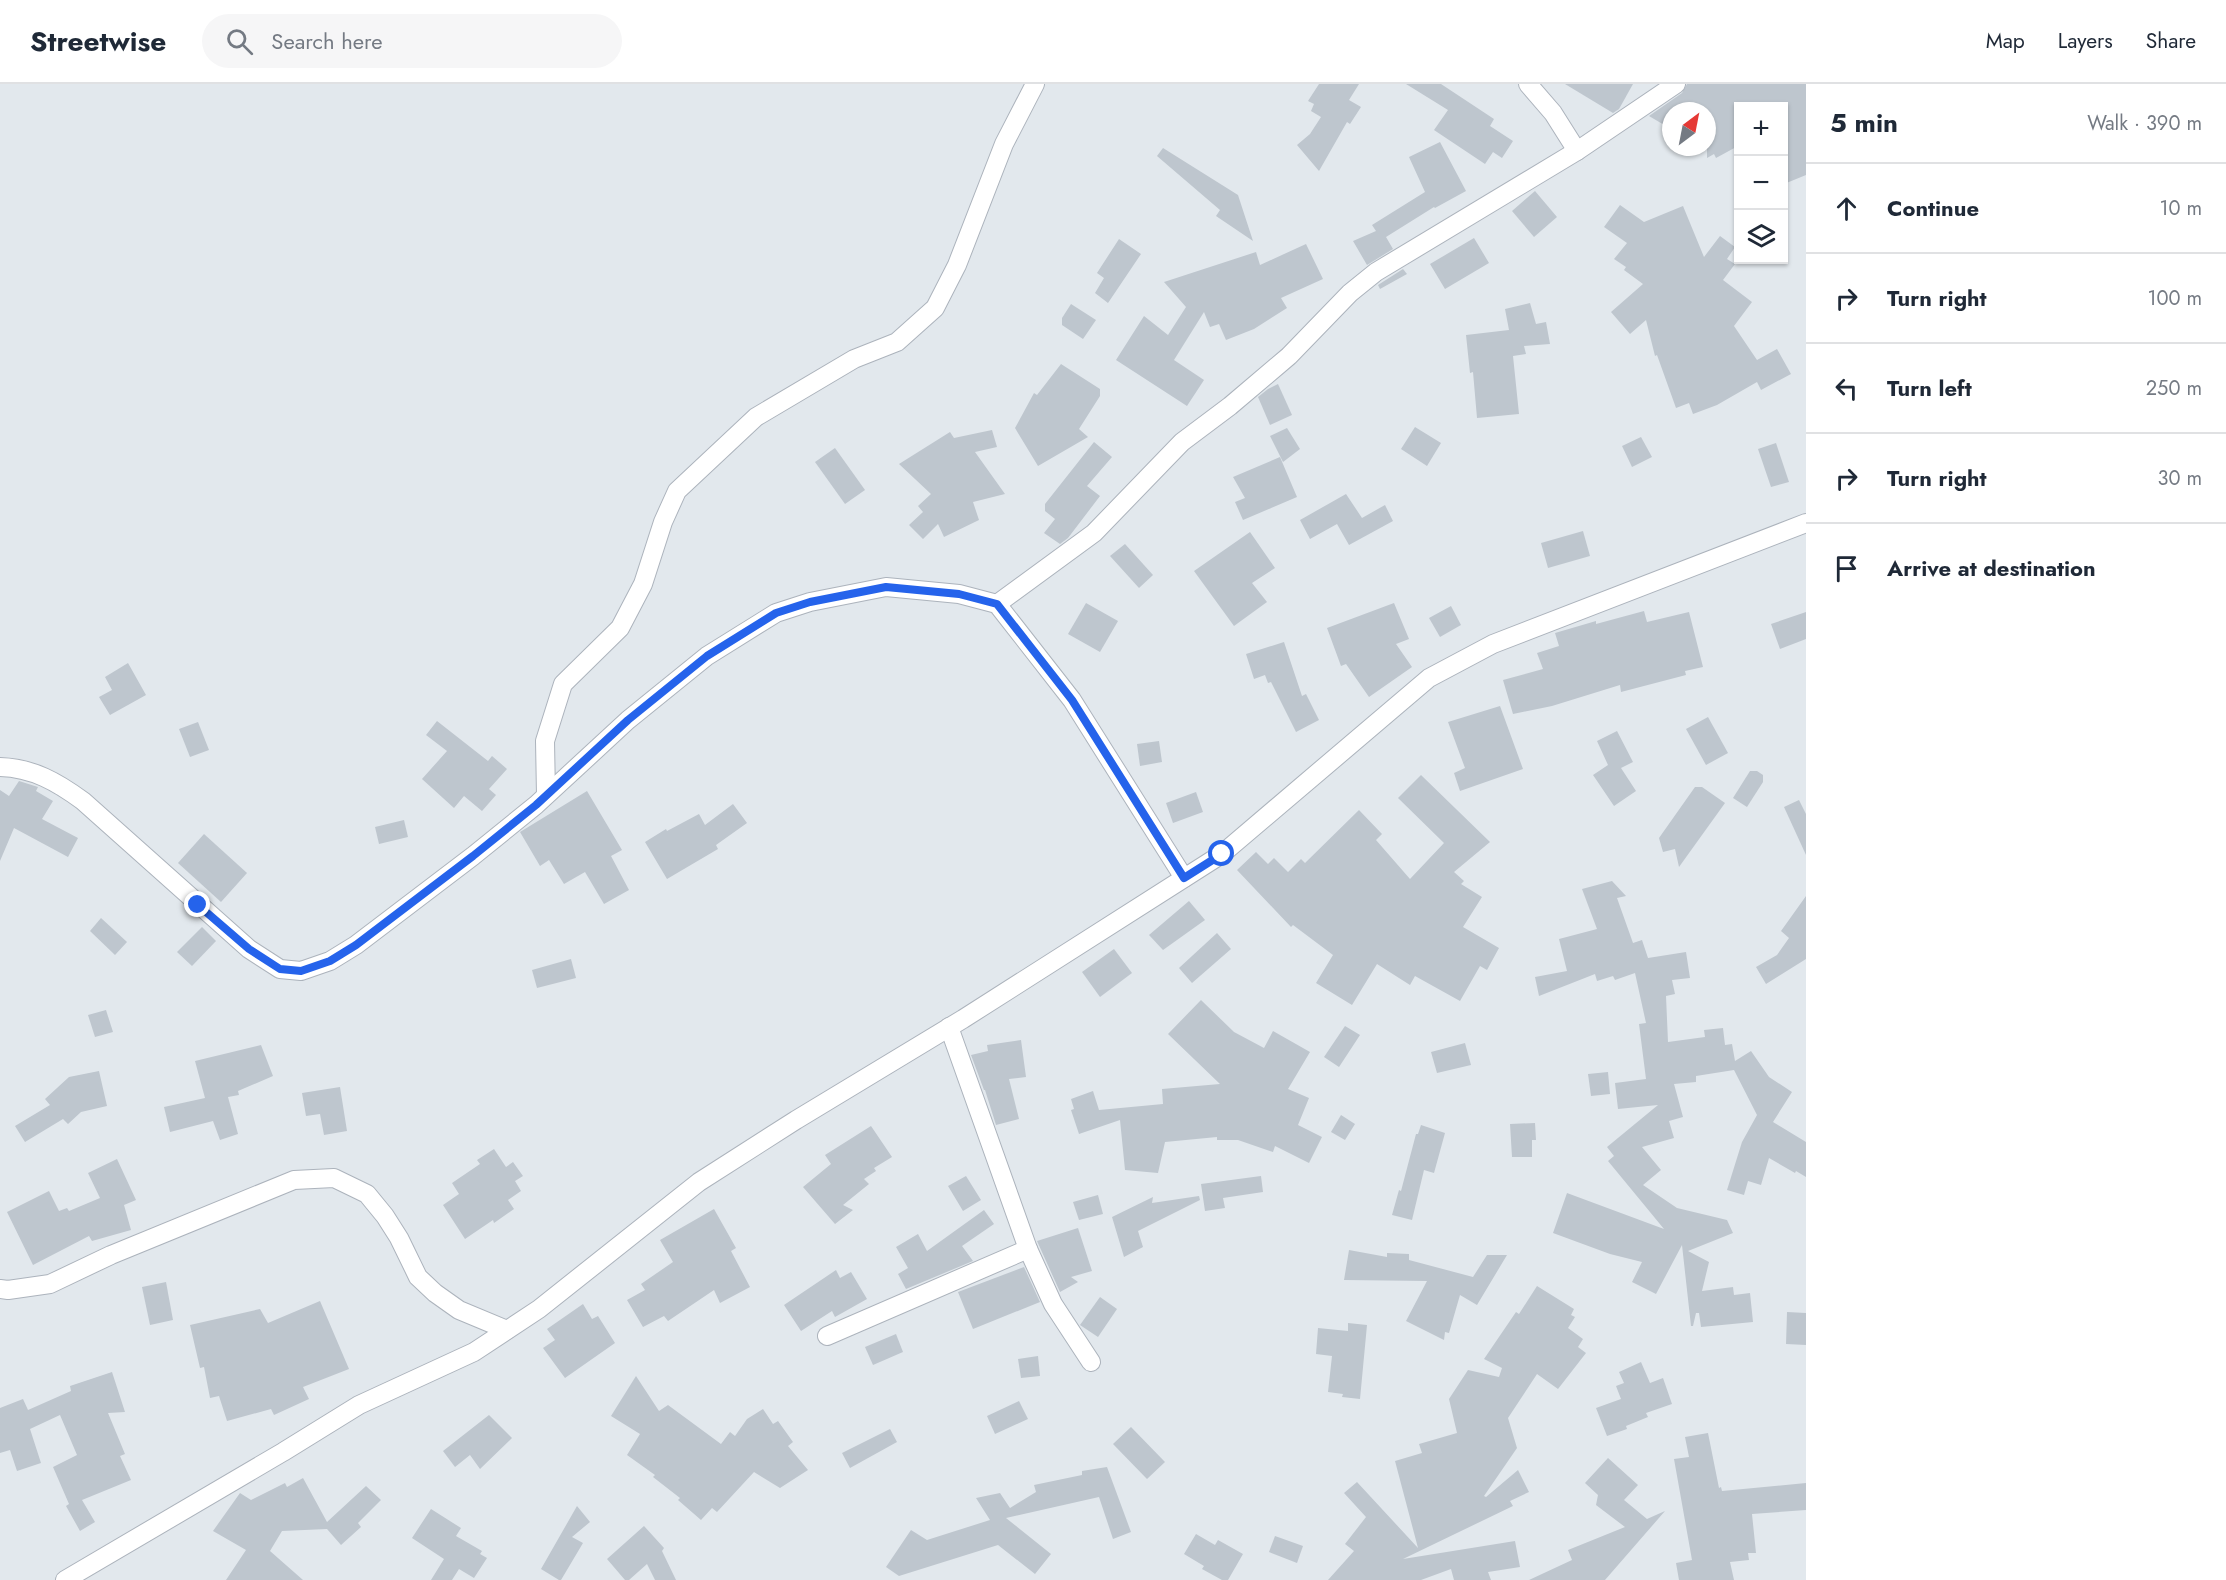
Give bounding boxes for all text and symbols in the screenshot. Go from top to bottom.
search box [202,14,622,68]
text: Streetwise [30,21,166,62]
icon: search [223,25,256,58]
text: Search here [271,25,383,57]
text: Map [1986,26,2025,56]
text: Layers [2058,26,2113,56]
text: Share [2146,26,2196,56]
north arrow [1662,102,1716,156]
map controls [1734,102,1788,264]
button: + [1734,102,1788,156]
text: 5 min [1830,104,1898,142]
text: Walk · 390 m [2087,109,2202,138]
button: − [1734,156,1788,210]
icon: ahead [1830,192,1863,225]
text: Continue [1887,192,1979,224]
text: 10 m [2159,194,2202,223]
button: layers [1734,210,1788,264]
icon: right [1830,282,1863,315]
text: Turn right [1887,282,1987,314]
text: 100 m [2147,284,2202,313]
icon: left [1830,372,1863,405]
text: Turn left [1887,372,1972,404]
text: 250 m [2146,374,2202,403]
icon: right [1830,462,1863,495]
text: Turn right [1887,462,1987,494]
text: 30 m [2157,464,2202,493]
icon: arrive [1830,552,1863,585]
text: Arrive at destination [1887,552,2096,584]
route start [1208,840,1234,866]
route end [184,891,210,917]

